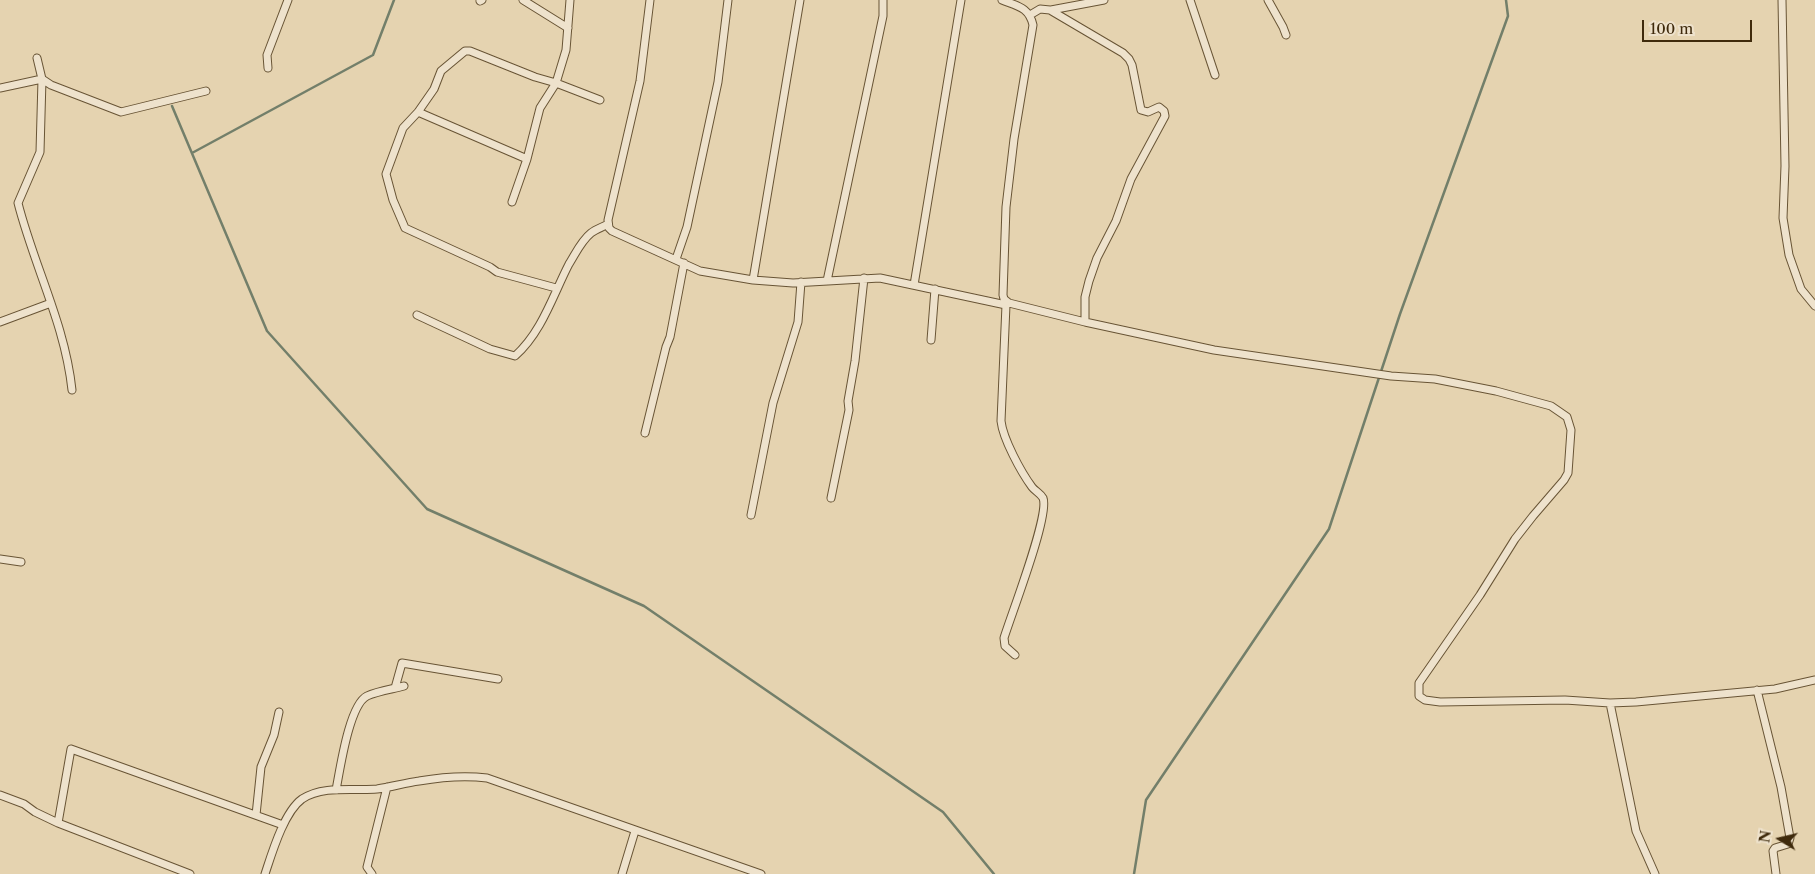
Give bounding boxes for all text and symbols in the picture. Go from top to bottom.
scale bar [1645,10,1755,42]
text: 100 m [1650,19,1693,38]
north arrow [1755,814,1805,864]
text: N [1755,829,1775,844]

